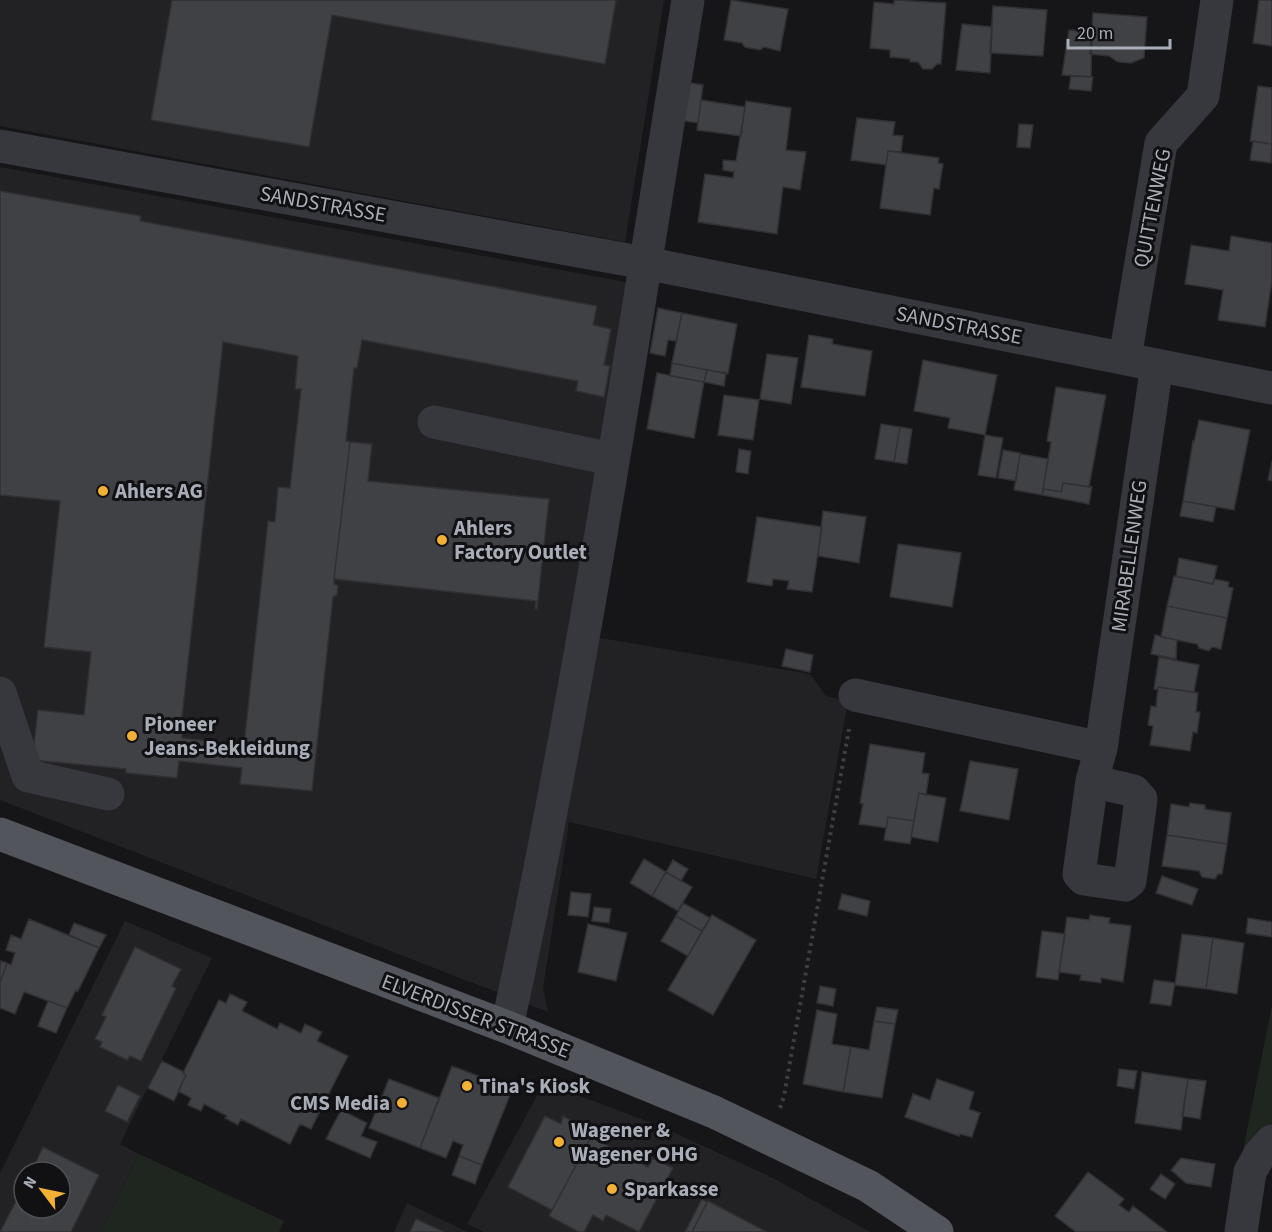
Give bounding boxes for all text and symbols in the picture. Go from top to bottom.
scale bar [1068,12,1170,50]
text: 20 m [1077,21,1113,46]
street label: QUITTENWEG [1126,146,1178,270]
street label: SANDSTRASSE [258,178,388,230]
street label: SANDSTRASSE [893,298,1025,352]
place label: Ahlers AG [114,476,203,506]
street label: MIRABELLENWEG [1103,478,1155,634]
marker: Ahlers AG [96,484,110,498]
place label: Ahlers Factory Outlet [453,513,587,567]
marker: Ahlers Factory Outlet [435,533,449,547]
place label: Pioneer Jeans-Bekleidung [144,709,310,763]
marker: Pioneer Jeans-Bekleidung [125,729,139,743]
street label: ELVERDISSER STRASSE [377,966,575,1066]
place label: Tina's Kiosk [479,1071,590,1101]
marker: Tina's Kiosk [460,1079,474,1093]
place label: CMS Media [290,1088,390,1118]
marker: CMS Media [395,1096,409,1110]
place label: Wagener & Wagener OHG [571,1115,698,1169]
marker: Wagener & Wagener OHG [552,1135,566,1149]
north arrow [12,1160,72,1220]
text: N [18,1172,42,1193]
place label: Sparkasse [624,1174,719,1204]
marker: Sparkasse [605,1182,619,1196]

